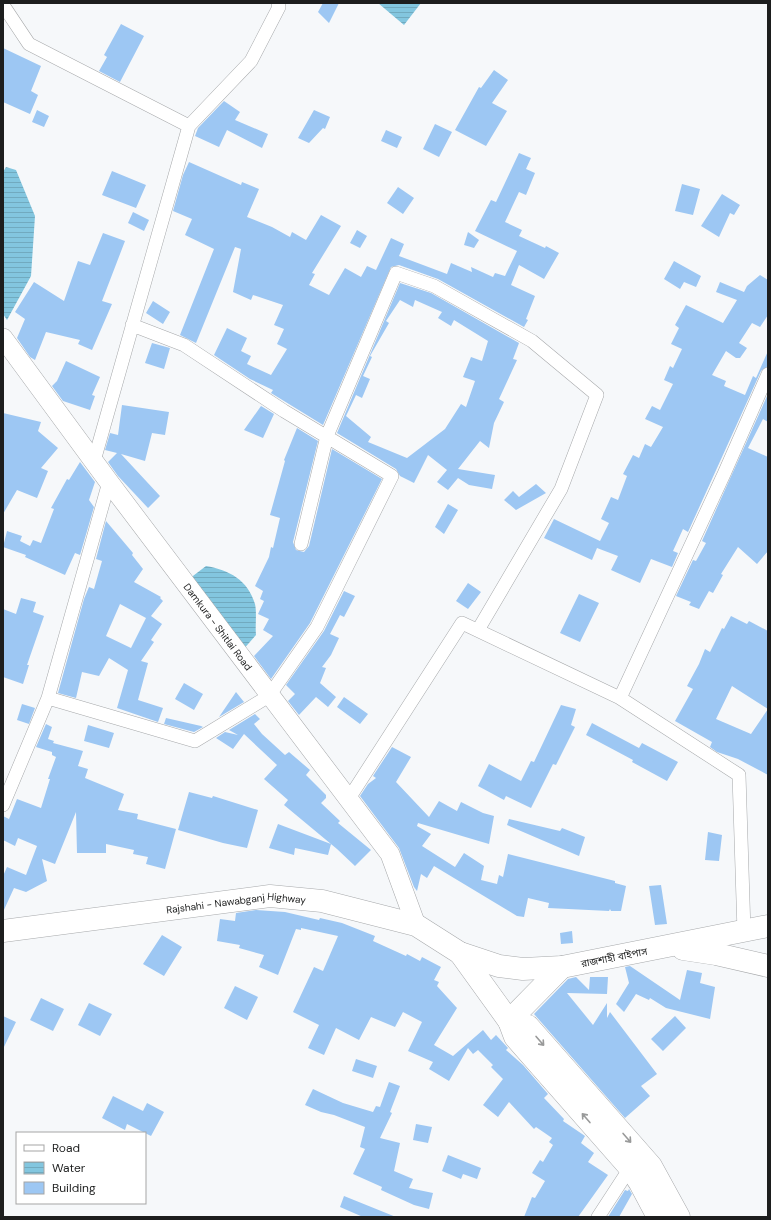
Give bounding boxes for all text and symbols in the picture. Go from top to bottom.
street label: Damkura - Shitlai Road [181,581,255,673]
street label: Rajshahi - Nawabganj Highway [165,890,307,917]
street label: রাজশাহী বাইপাস [579,945,649,970]
one-way arrow [536,1036,545,1046]
one-way arrow [582,1114,591,1124]
legend [16,1132,146,1204]
one-way arrow [622,1133,631,1143]
text: Road [52,1140,80,1156]
text: Water [52,1160,86,1176]
text: Building [52,1180,96,1196]

